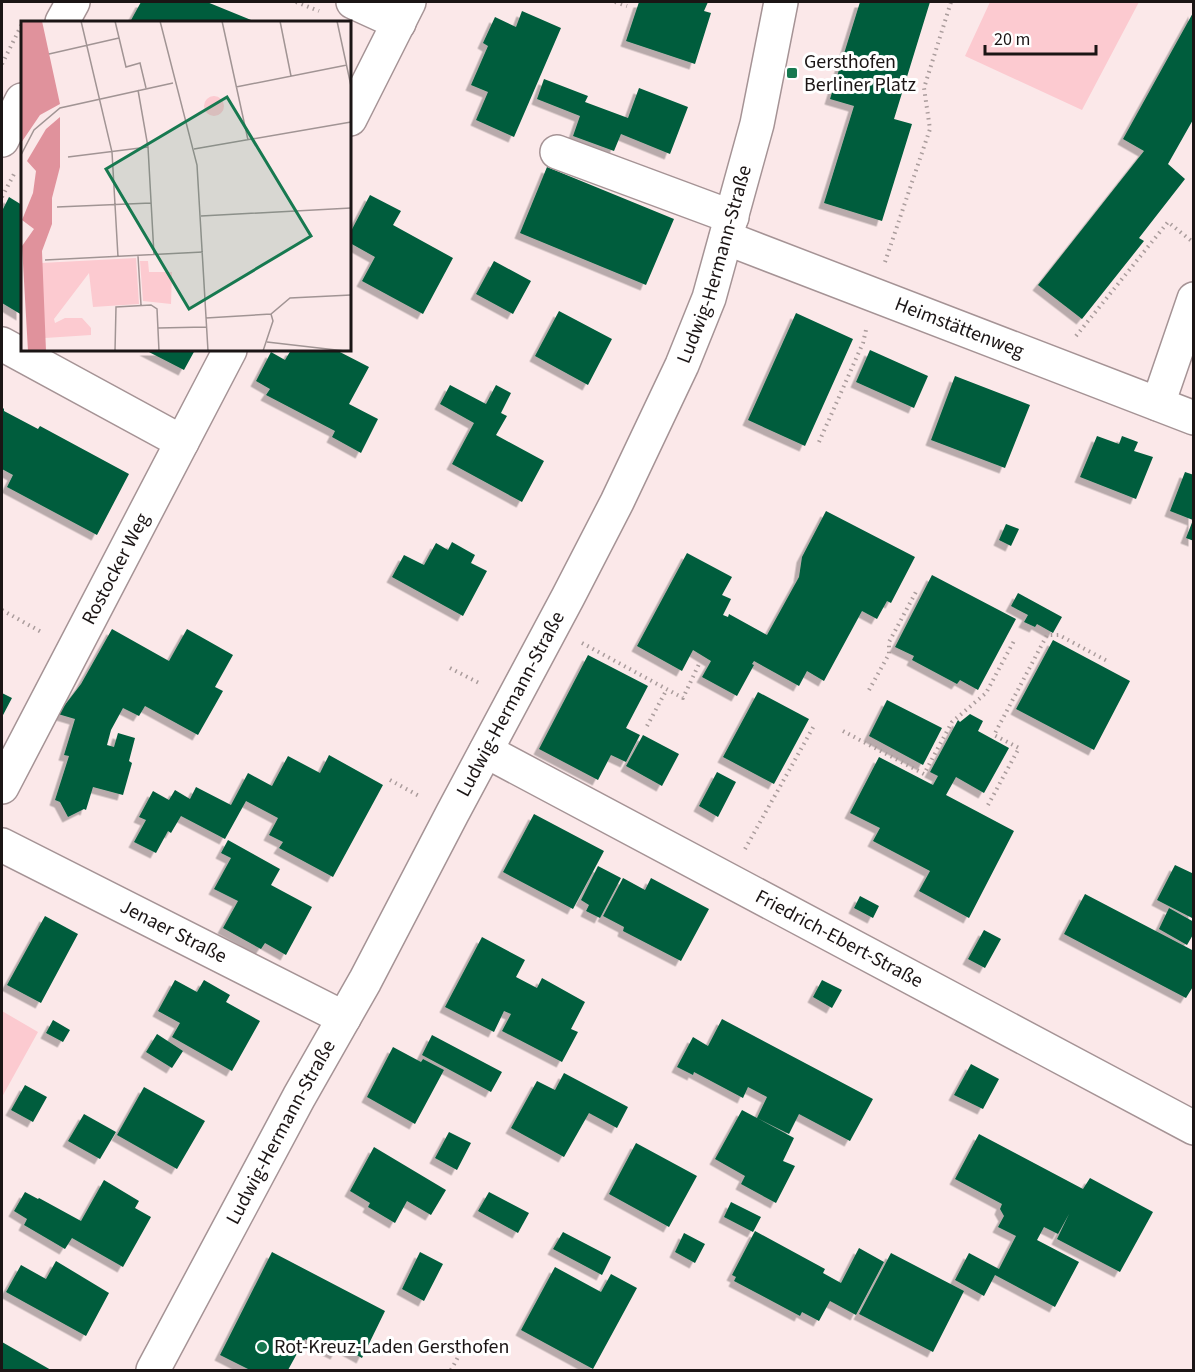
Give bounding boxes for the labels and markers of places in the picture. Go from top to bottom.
place label: Gersthofen Berliner Platz [804,48,916,99]
marker: Gersthofen Berliner Platz [785,66,799,80]
place label: Rot-Kreuz-Laden Gersthofen [274,1333,509,1361]
marker: Rot-Kreuz-Laden Gersthofen [255,1340,269,1354]

